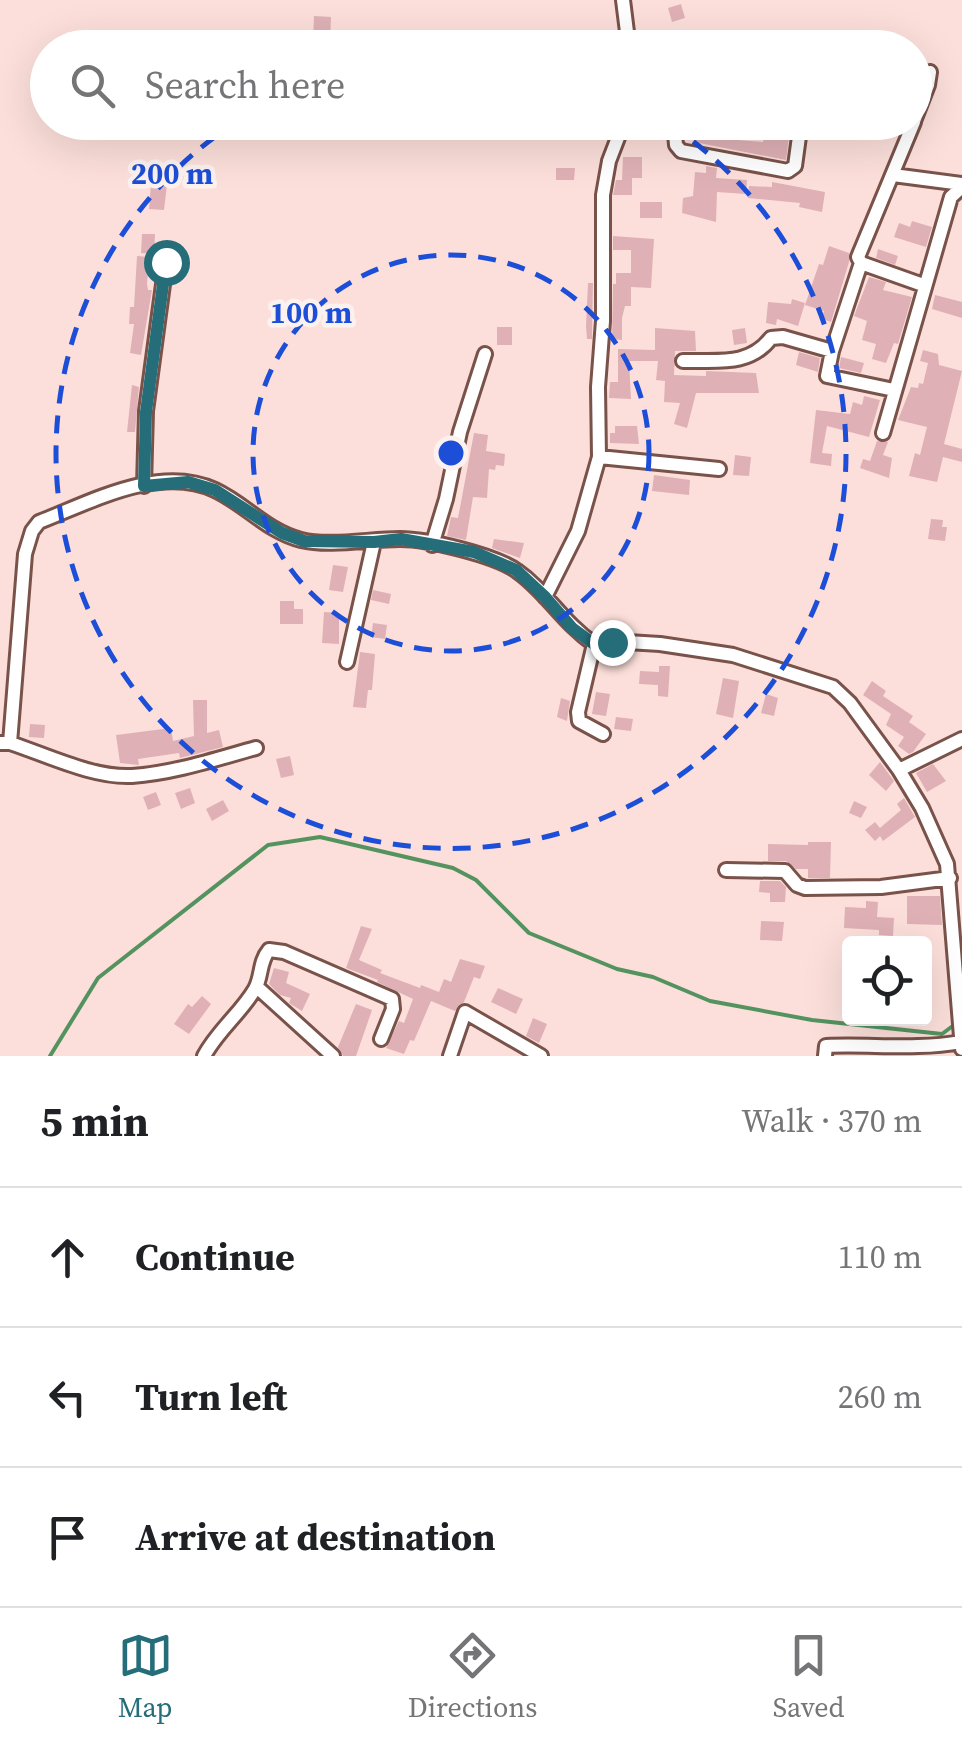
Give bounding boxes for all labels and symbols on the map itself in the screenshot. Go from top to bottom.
text: 200 m [131,153,213,194]
route start [144,240,190,286]
text: 100 m [270,292,352,333]
centre of rings [433,435,469,471]
route end [590,620,636,666]

